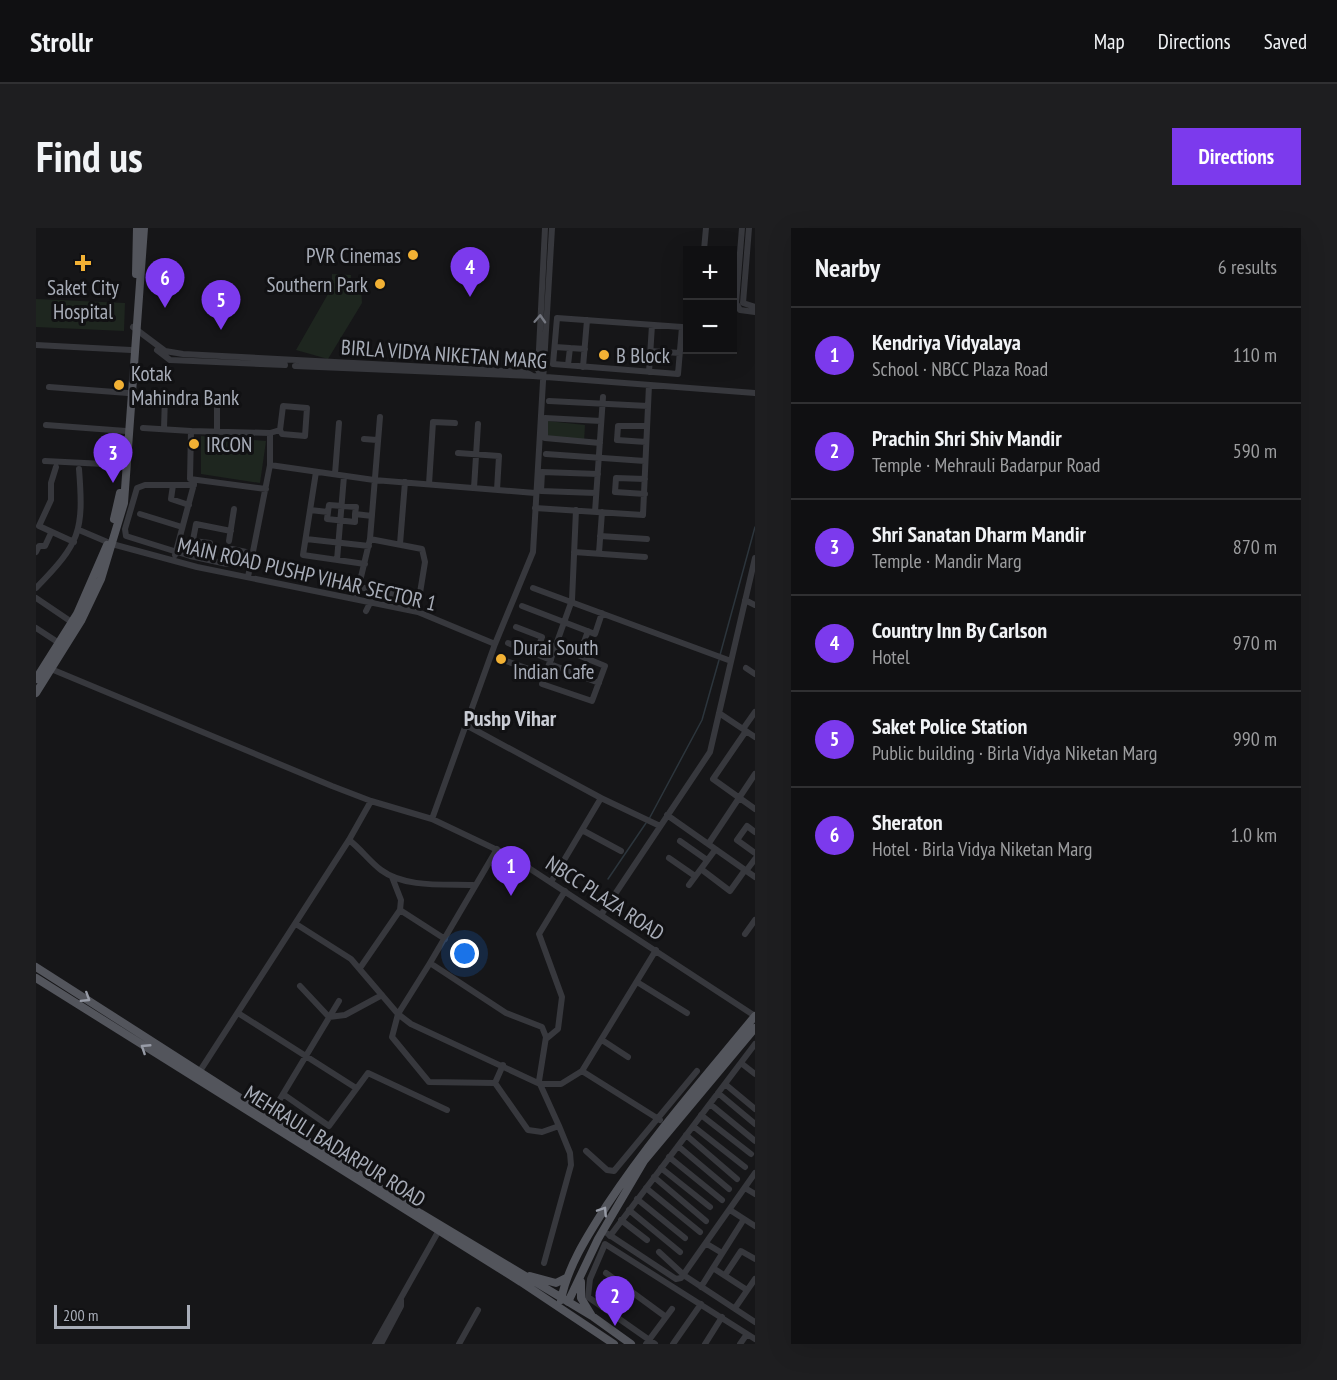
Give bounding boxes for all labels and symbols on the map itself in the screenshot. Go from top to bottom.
place label: PVR Cinemas [306,242,401,269]
marker: PVR Cinemas [406,248,420,262]
pin: 4 [450,248,490,297]
marker: Saket City Hospital [74,254,92,272]
pin: 6 [146,259,184,308]
place label: Southern Park [267,271,368,298]
place label: Saket City Hospital [47,274,119,325]
marker: Southern Park [373,277,387,291]
pin: 5 [202,280,240,330]
one-way arrow [534,315,547,324]
street label: BIRLA VIDYA NIKETAN MARG [340,333,548,375]
place label: B Block [616,342,670,369]
marker: B Block [597,348,611,362]
place label: Kotak Mahindra Bank [131,360,239,411]
marker: Kotak Mahindra Bank [112,378,126,392]
place label: IRCON [206,431,252,458]
pin: 3 [94,434,133,483]
marker: IRCON [187,437,201,451]
street label: MAIN ROAD PUSHP VIHAR SECTOR 1 [175,531,439,617]
place label: Durai South Indian Cafe [513,634,599,685]
marker: Durai South Indian Cafe [494,652,508,666]
district label: Pushp Vihar [464,704,557,732]
pin: 1 [492,846,530,896]
street label: NBCC PLAZA ROAD [541,850,669,946]
your location [450,939,479,968]
one-way arrow [79,991,90,1002]
one-way arrow [141,1044,152,1055]
street label: MEHRAULI BADARPUR ROAD [239,1079,431,1213]
one-way arrow [596,1207,608,1217]
pin: 2 [596,1276,634,1326]
scale bar [54,1302,190,1330]

